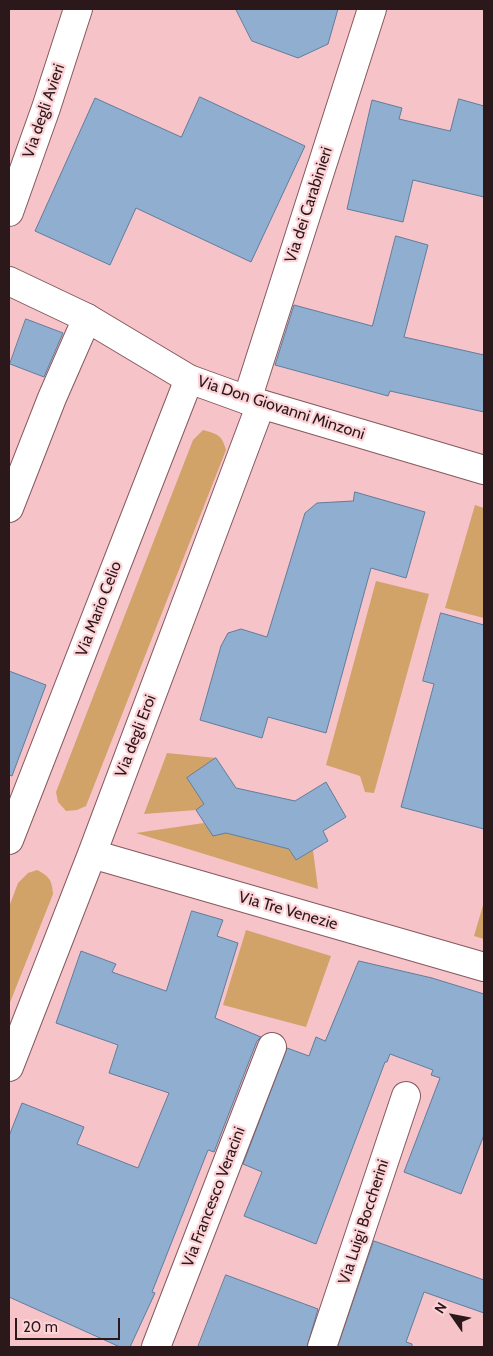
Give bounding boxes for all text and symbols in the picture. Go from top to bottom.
street label: Via degli Avieri [19,61,69,161]
street label: Via dei Carabinieri [281,145,337,265]
street label: Via Don Giovanni Minzoni [195,372,367,444]
street label: Via Mario Celio [72,559,126,659]
street label: Via degli Eroi [112,692,160,780]
street label: Via Tre Venezie [236,888,340,934]
street label: Via Francesco Veracini [178,1124,250,1270]
street label: Via Luigi Boccherini [335,1157,393,1287]
north arrow [428,1291,478,1341]
text: N [430,1299,451,1317]
scale bar [18,1308,122,1340]
text: 20 m [23,1318,58,1336]

